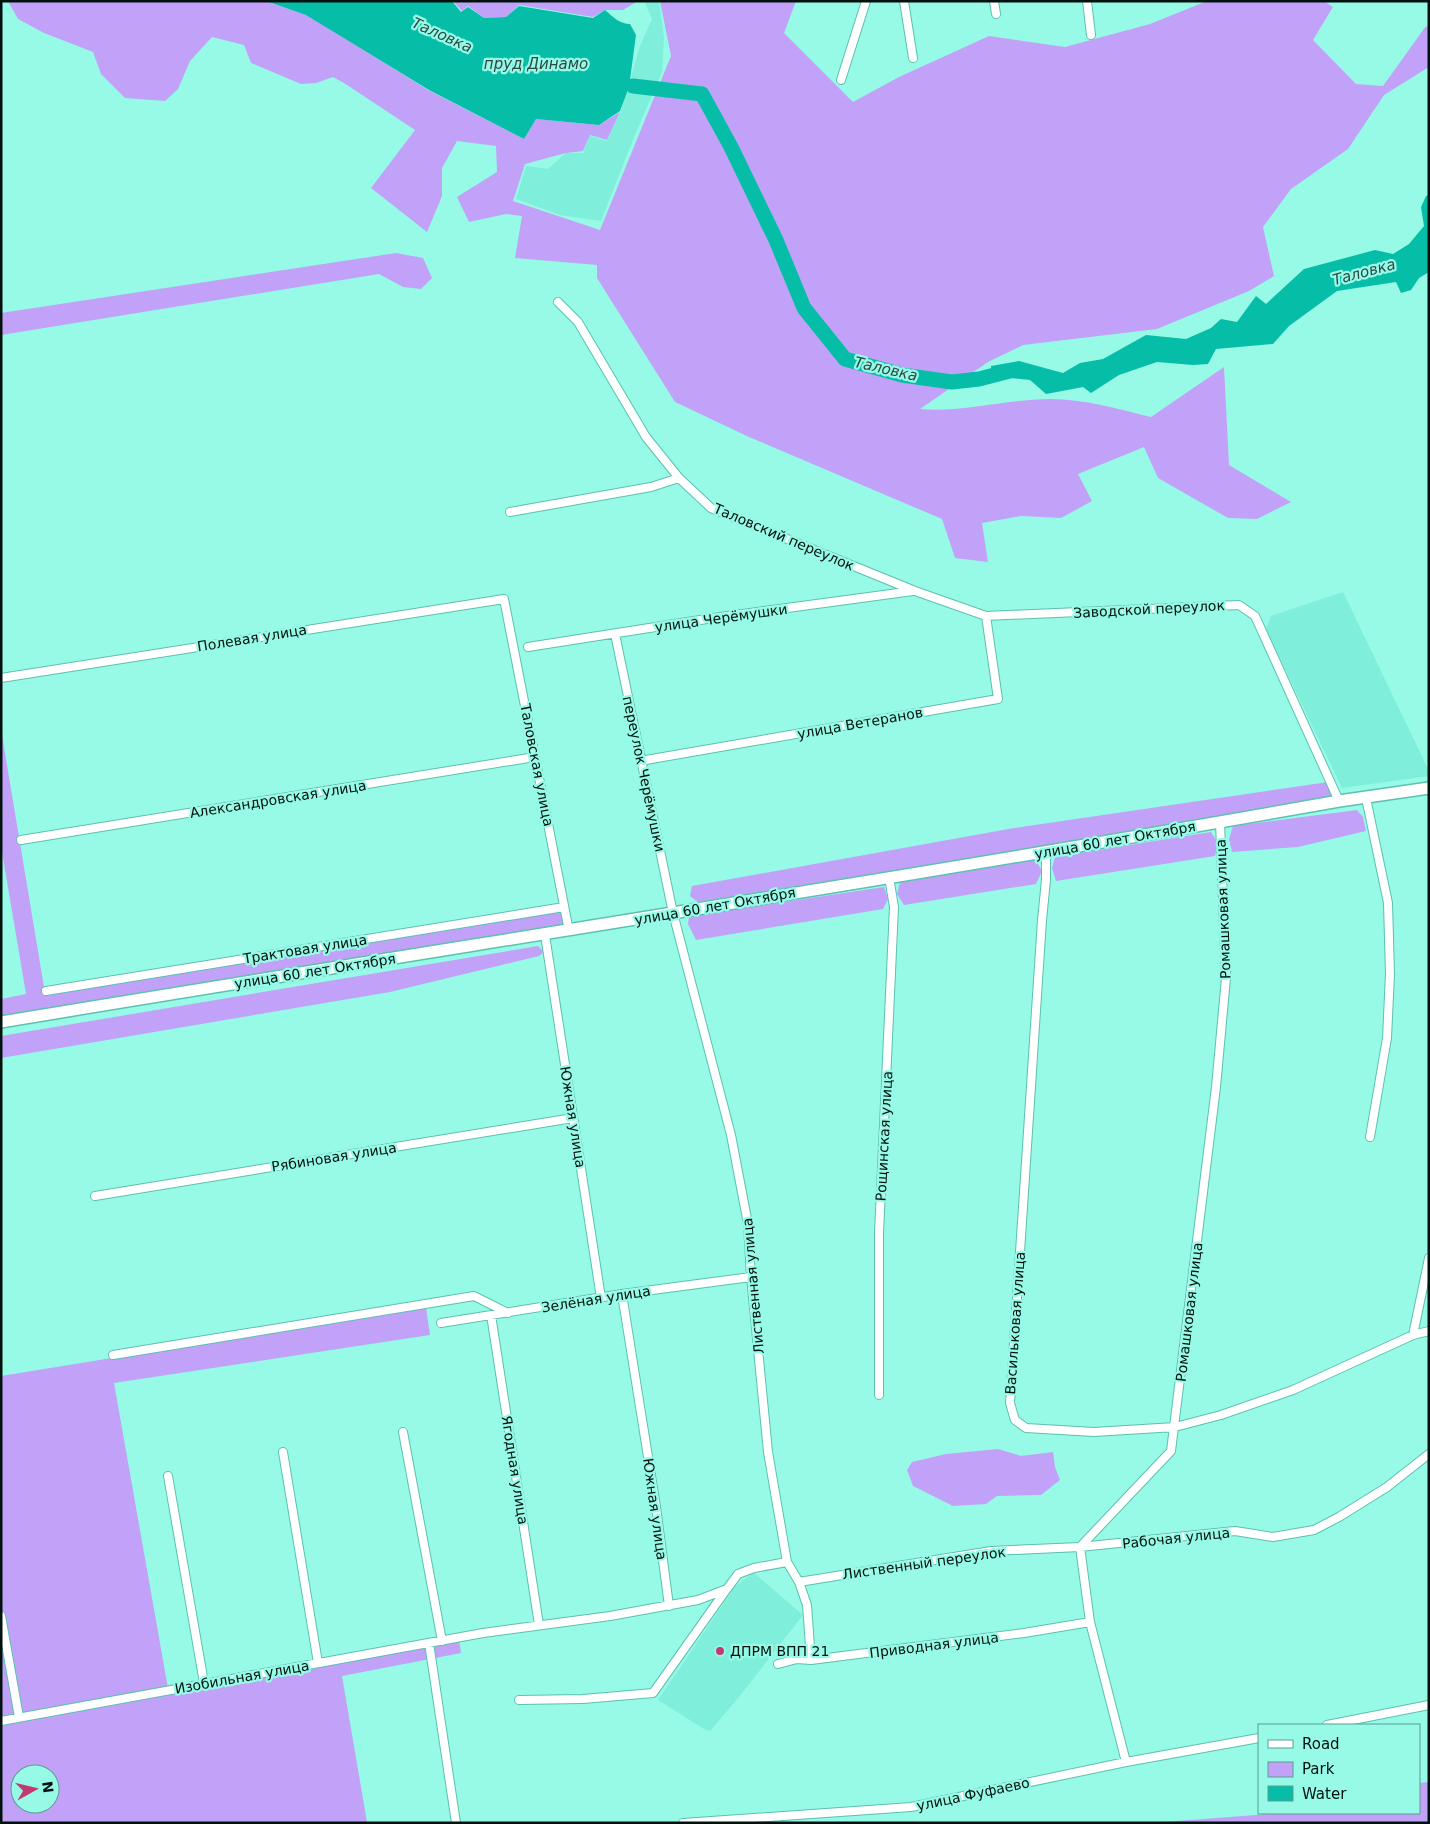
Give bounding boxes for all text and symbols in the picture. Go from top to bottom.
water label: Таловка [409,14,475,56]
water label: пруд Динамо [484,55,588,73]
water label: Таловка [1331,255,1397,289]
water label: Таловка [853,353,919,385]
street label: Таловский переулок [710,500,857,574]
street label: Заводской переулок [1073,597,1225,621]
street label: улица Черёмушки [654,601,788,635]
street label: Полевая улица [196,621,308,655]
street label: переулок Черёмушки [620,695,668,853]
street label: Таловская улица [517,701,557,828]
street label: улица Ветеранов [796,704,924,742]
street label: Александровская улица [189,777,367,821]
street label: улица 60 лет Октября [1033,818,1197,862]
street label: Ромашковая улица [1213,839,1233,979]
street label: улица 60 лет Октября [633,884,797,928]
street label: Трактовая улица [241,931,368,967]
street label: улица 60 лет Октября [233,950,397,992]
street label: Южная улица [557,1065,589,1169]
street label: Рощинская улица [873,1070,895,1202]
street label: Рябиновая улица [270,1139,398,1175]
street label: Лиственная улица [739,1217,767,1355]
street label: Ромашковая улица [1173,1241,1205,1383]
street label: Васильковая улица [1002,1251,1028,1395]
street label: Зелёная улица [540,1282,652,1316]
street label: Ягодная улица [498,1414,532,1526]
street label: Южная улица [640,1457,670,1561]
street label: Рабочая улица [1121,1524,1231,1552]
street label: Лиственный переулок [841,1544,1007,1582]
street label: Приводная улица [868,1629,1000,1661]
place label: ДПРМ ВПП 21 [730,1643,829,1659]
marker: ДПРМ ВПП 21 [714,1645,726,1657]
street label: Изобильная улица [173,1657,311,1697]
legend [1258,1724,1420,1814]
text: Road [1302,1735,1340,1753]
text: Park [1302,1760,1335,1778]
north arrow [10,1764,60,1814]
street label: улица Фуфаево [915,1774,1031,1814]
text: N [39,1780,57,1794]
text: Water [1302,1785,1347,1803]

